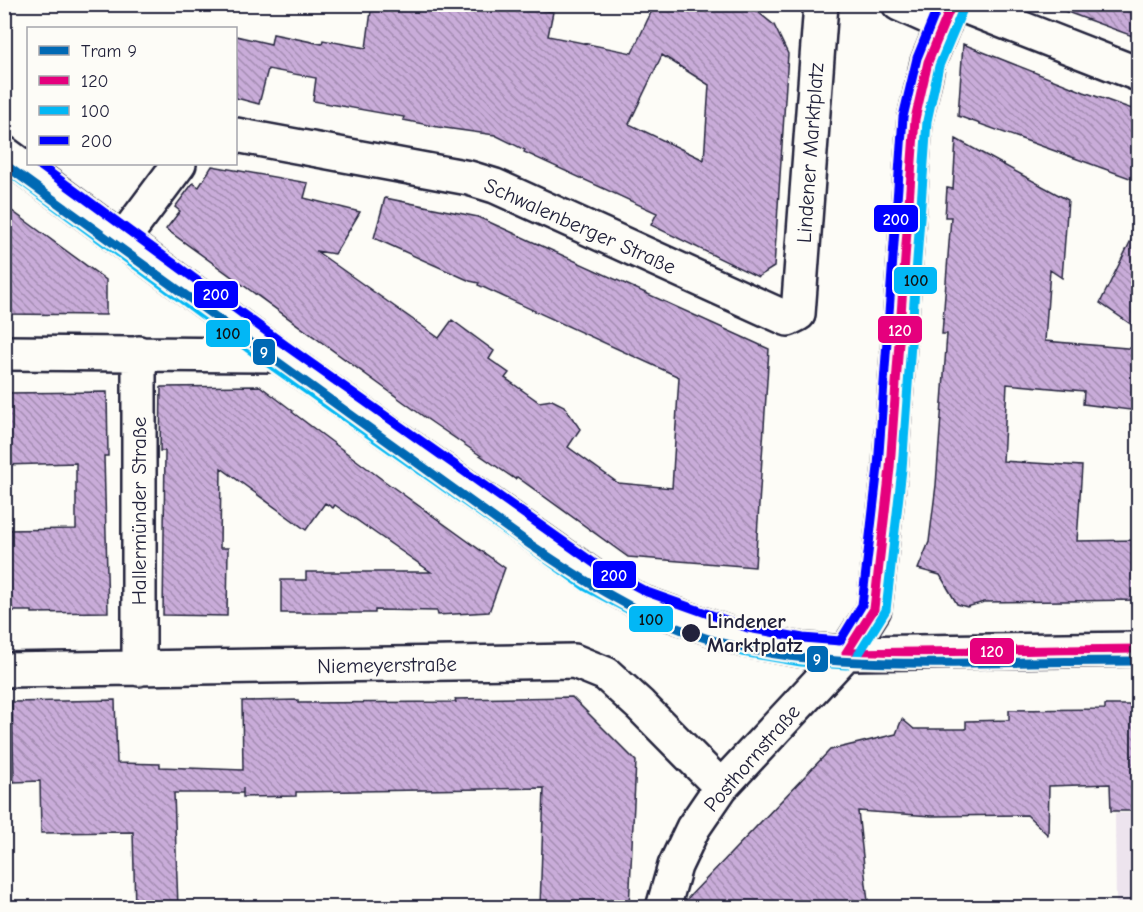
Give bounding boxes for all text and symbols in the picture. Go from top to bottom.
legend [27,27,237,165]
text: Tram 9 [81,41,137,62]
street label: Lindener Marktplatz [792,62,828,244]
text: 120 [81,71,109,92]
text: 100 [81,101,110,122]
text: 200 [81,131,112,152]
street label: Schwalenberger Straße [481,173,679,279]
line badge: 200 [873,204,919,233]
text: 200 [883,211,909,229]
line badge: 100 [893,266,938,295]
text: 100 [904,272,928,290]
line badge: 200 [193,280,239,309]
text: 200 [203,286,229,304]
line badge: 120 [877,315,923,344]
line badge: 100 [205,319,251,348]
text: 120 [888,322,912,340]
text: 100 [216,325,240,343]
line badge: 9 [252,338,276,366]
text: 9 [260,344,268,362]
street label: Hallermünder Straße [127,417,151,605]
line badge: 200 [592,560,637,589]
text: 200 [601,567,627,585]
line badge: 100 [628,605,674,633]
place label: Lindener Marktplatz [707,609,803,657]
text: 100 [639,611,663,629]
marker: Lindener Marktplatz [680,622,702,644]
line badge: 120 [969,637,1015,665]
text: 120 [980,643,1004,661]
line badge: 9 [806,645,829,673]
text: 9 [813,651,821,669]
street label: Niemeyerstraße [317,652,457,678]
street label: Posthornstraße [699,700,805,816]

